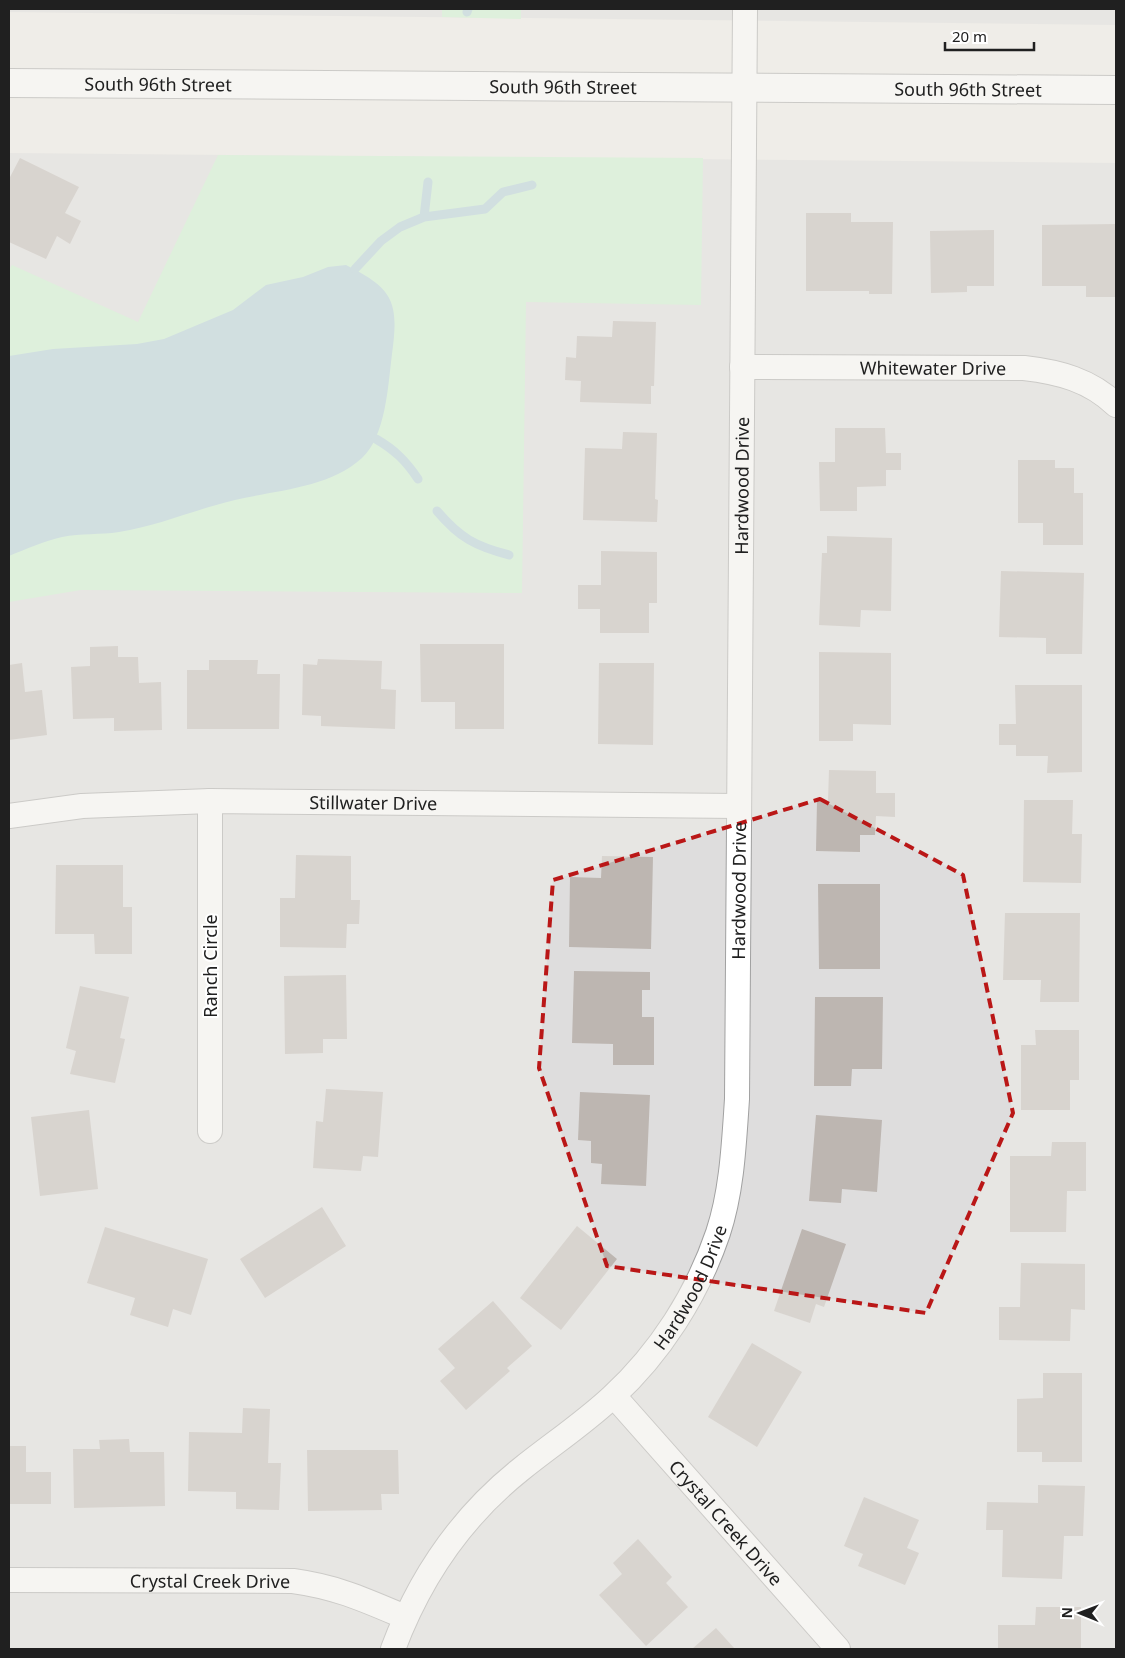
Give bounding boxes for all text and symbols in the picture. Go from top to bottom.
scale bar [945,20,1034,52]
text: 20 m [952,26,987,46]
street label: South 96th Street [84,71,232,96]
street label: South 96th Street [489,74,637,99]
street label: South 96th Street [894,77,1042,102]
street label: Whitewater Drive [860,355,1006,380]
street label: Hardwood Drive [729,417,754,555]
street label: Stillwater Drive [309,790,437,815]
street label: Hardwood Drive [726,822,751,960]
street label: Ranch Circle [198,914,222,1018]
street label: Hardwood Drive [648,1222,732,1354]
street label: Crystal Creek Drive [664,1455,788,1590]
street label: Crystal Creek Drive [130,1568,290,1593]
north arrow [1055,1588,1105,1638]
text: N [1057,1607,1076,1619]

